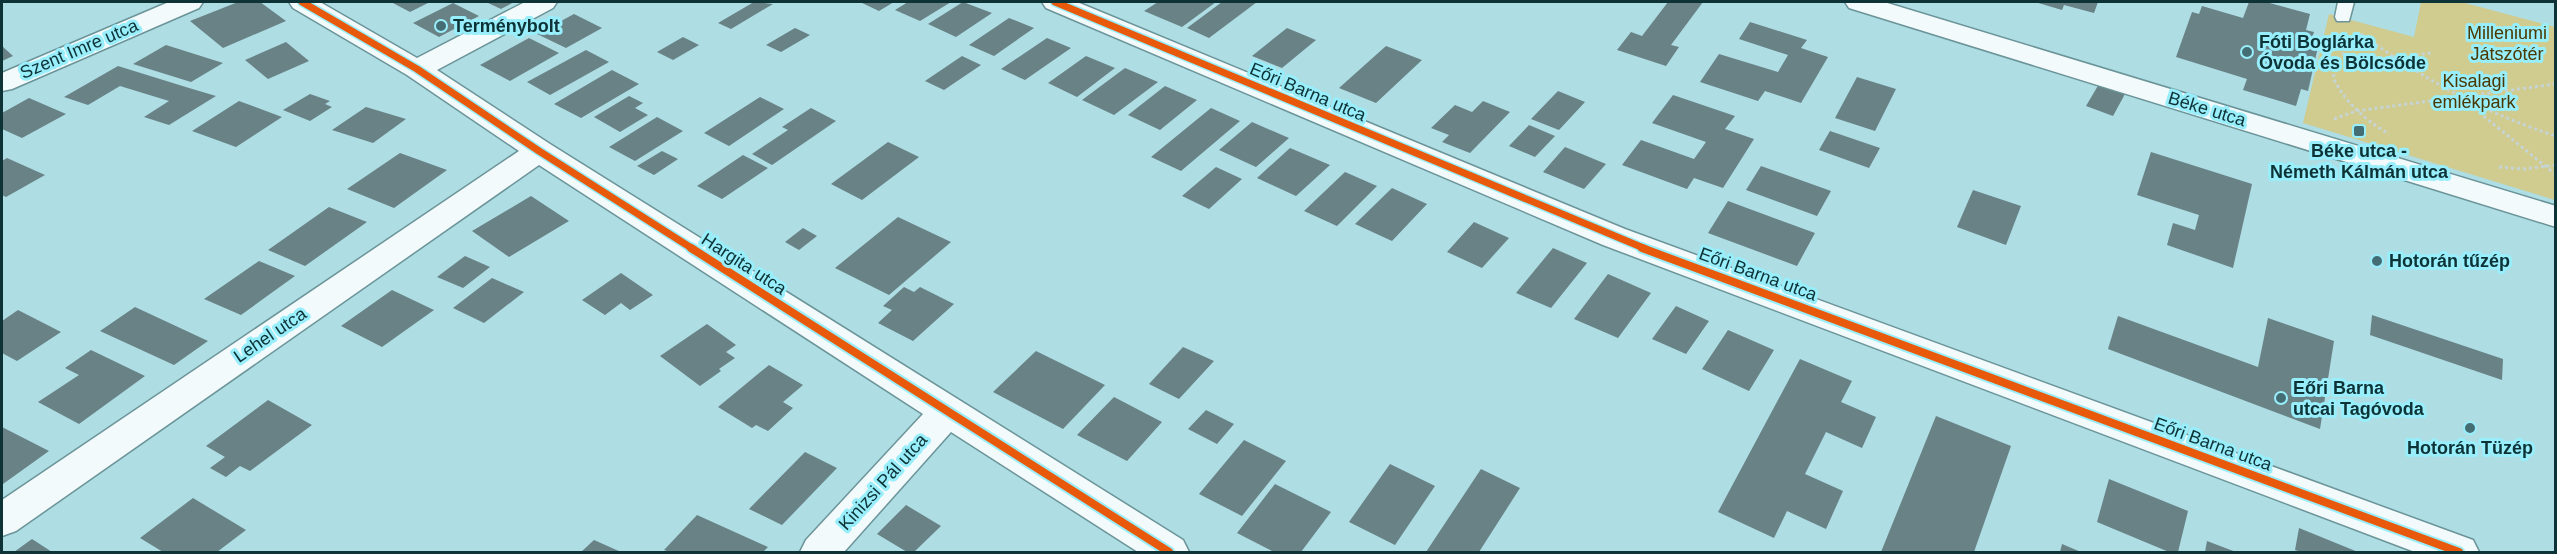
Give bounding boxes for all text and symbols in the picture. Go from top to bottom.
street label: Szent Imre utca [17,15,142,83]
place label: Terménybolt [453,16,560,36]
marker: Terménybolt [434,19,448,33]
park label: Milleniumi Játszótér [2467,23,2547,64]
place label: Fóti Boglárka Óvoda és Bölcsőde [2259,32,2426,73]
marker: Fóti Boglárka Óvoda és Bölcsőde [2240,45,2254,59]
street label: Eőri Barna utca [1247,59,1370,126]
park label: Kisalagi emlékpark [2432,71,2517,112]
street label: Béke utca [2166,88,2249,131]
marker: Béke utca - Németh Kálmán utca [2352,124,2366,138]
place label: Béke utca - Németh Kálmán utca [2270,141,2449,182]
street label: Hargita utca [698,229,791,299]
street label: Eőri Barna utca [1696,243,1821,305]
place label: Hotorán tűzép [2389,251,2510,271]
marker: Hotorán tűzép [2370,254,2384,268]
street label: Lehel utca [230,303,311,367]
place label: Eőri Barna utcai Tagóvoda [2293,378,2425,419]
marker: Eőri Barna utcai Tagóvoda [2274,391,2288,405]
street label: Eőri Barna utca [2151,413,2276,475]
marker: Hotorán Tüzép [2463,421,2477,435]
street label: Kinizsi Pál utca [835,429,932,534]
place label: Hotorán Tüzép [2407,438,2533,458]

